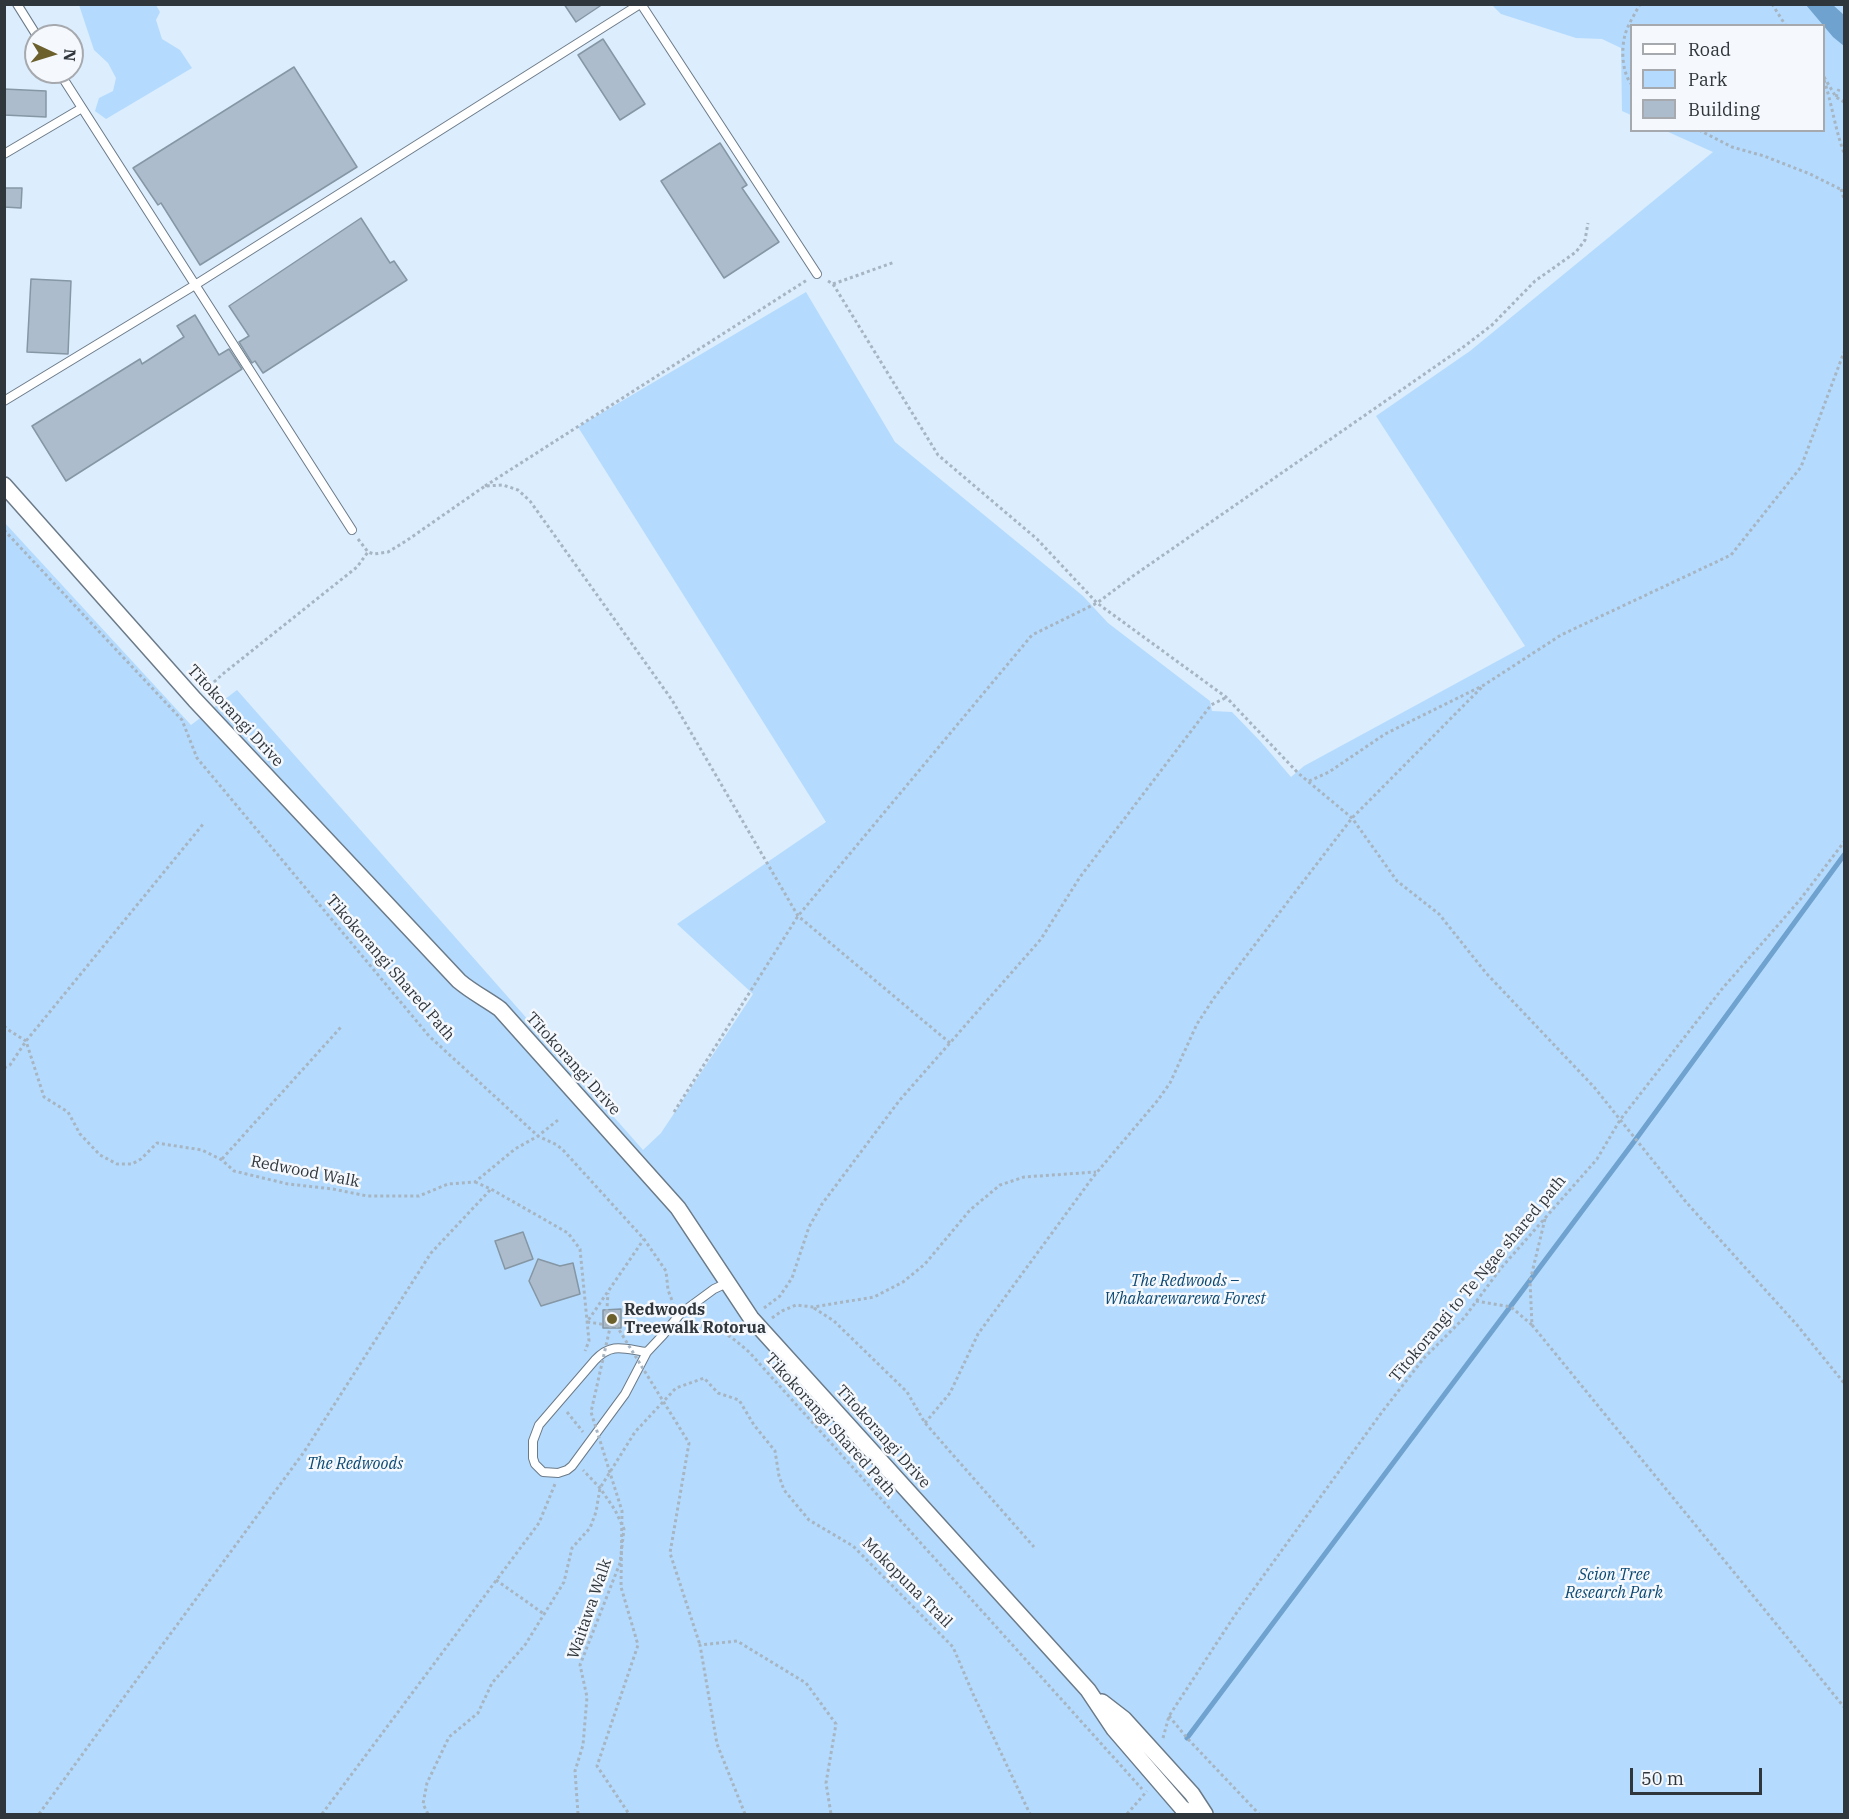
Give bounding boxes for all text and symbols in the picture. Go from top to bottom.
north arrow [24,24,84,84]
legend [1630,24,1825,132]
text: Road [1688,38,1731,61]
text: N [60,48,80,62]
text: Park [1688,68,1727,91]
text: Building [1688,98,1760,121]
street label: Tītokorangi Drive [183,661,287,771]
street label: Tikokorangi Shared Path [322,891,458,1045]
street label: Tītokorangi Drive [522,1008,624,1120]
street label: Redwood Walk [249,1152,361,1192]
street label: Tītokorangi to Te Ngae shared path [1386,1172,1570,1386]
park label: The Redwoods – Whakarewarewa Forest [1104,1271,1266,1309]
place label: Redwoods Treewalk Rotorua [624,1300,766,1338]
marker: Redwoods Treewalk Rotorua [605,1312,619,1326]
street label: Tikokorangi Shared Path [760,1349,900,1501]
street label: Tītokorangi Drive [832,1381,934,1493]
park label: The Redwoods [307,1454,403,1474]
street label: Mokopuna Trail [858,1534,956,1632]
street label: Waitawa Walk [564,1556,616,1662]
park label: Scion Tree Research Park [1565,1565,1663,1603]
scale bar [1633,1756,1765,1794]
text: 50 m [1641,1767,1684,1790]

